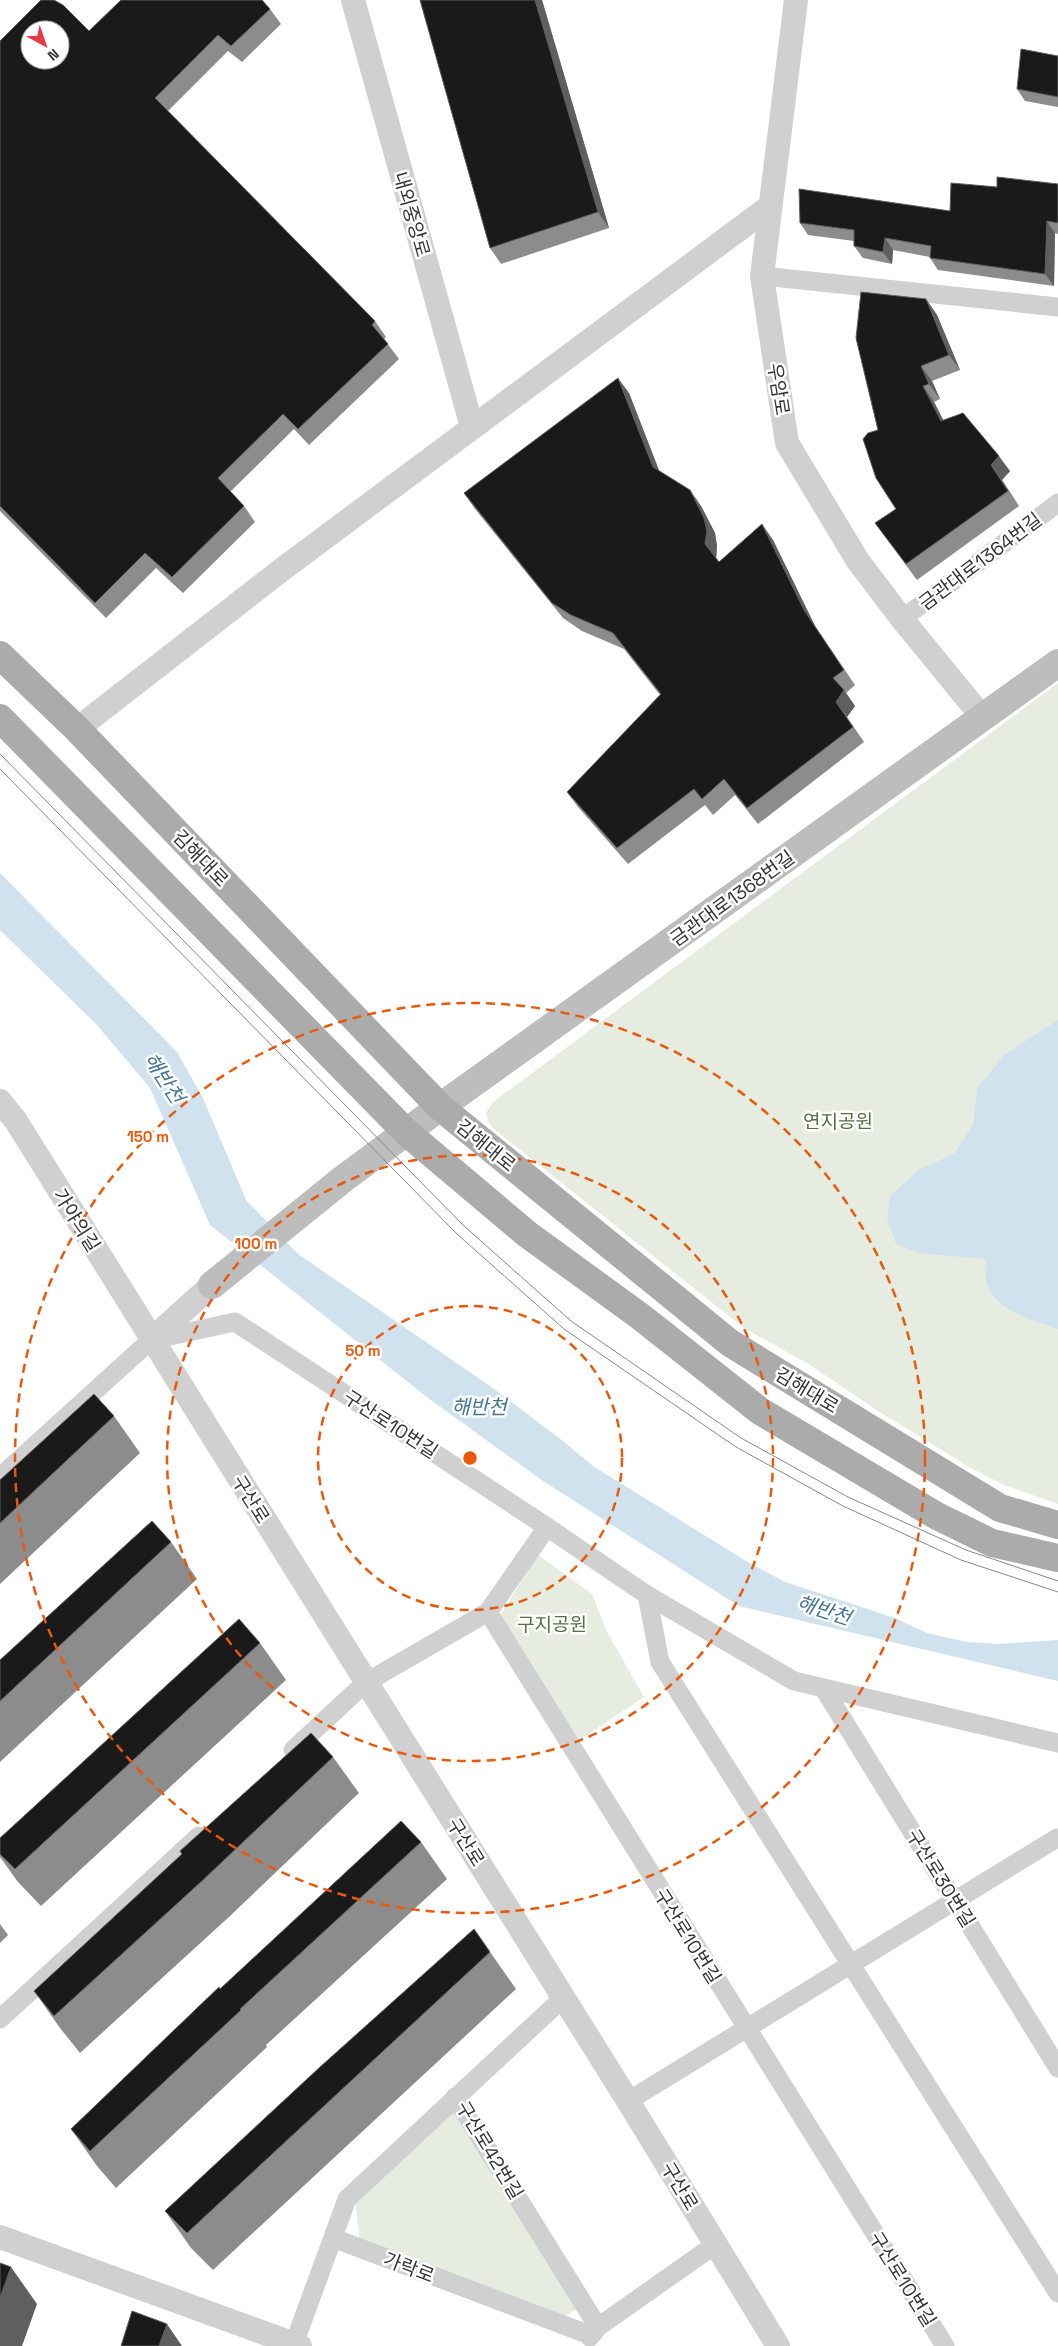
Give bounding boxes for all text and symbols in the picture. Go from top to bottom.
north arrow [20,20,70,70]
text: N [44,45,63,65]
street label: 내외중앙로 [387,169,436,260]
street label: 우암로 [762,361,795,417]
street label: 금관대로1364번길 [914,507,1047,616]
street label: 김해대로 [167,825,234,892]
street label: 금관대로1368번길 [665,845,799,952]
water label: 해반천 [138,1048,191,1110]
park label: 연지공원 [803,1109,873,1134]
street label: 김해대로 [451,1114,521,1177]
text: 150 m [127,1127,169,1146]
street label: 가야의길 [47,1184,106,1257]
text: 100 m [235,1234,277,1253]
text: 50 m [345,1341,381,1360]
street label: 김해대로 [770,1362,843,1419]
street label: 구산로10번길 [339,1385,443,1464]
water label: 해반천 [451,1394,509,1420]
centre of rings [461,1449,479,1467]
street label: 구산로 [226,1470,275,1528]
water label: 해반천 [794,1589,857,1632]
park label: 구지공원 [517,1612,587,1637]
street label: 구산로 [441,1813,490,1871]
street label: 구산로30번길 [901,1825,981,1932]
street label: 구산로10번길 [648,1884,727,1988]
street label: 구산로42번길 [450,2096,529,2204]
street label: 구산로 [655,2157,704,2215]
street label: 구산로10번길 [863,2227,942,2331]
street label: 가락로 [380,2246,438,2289]

